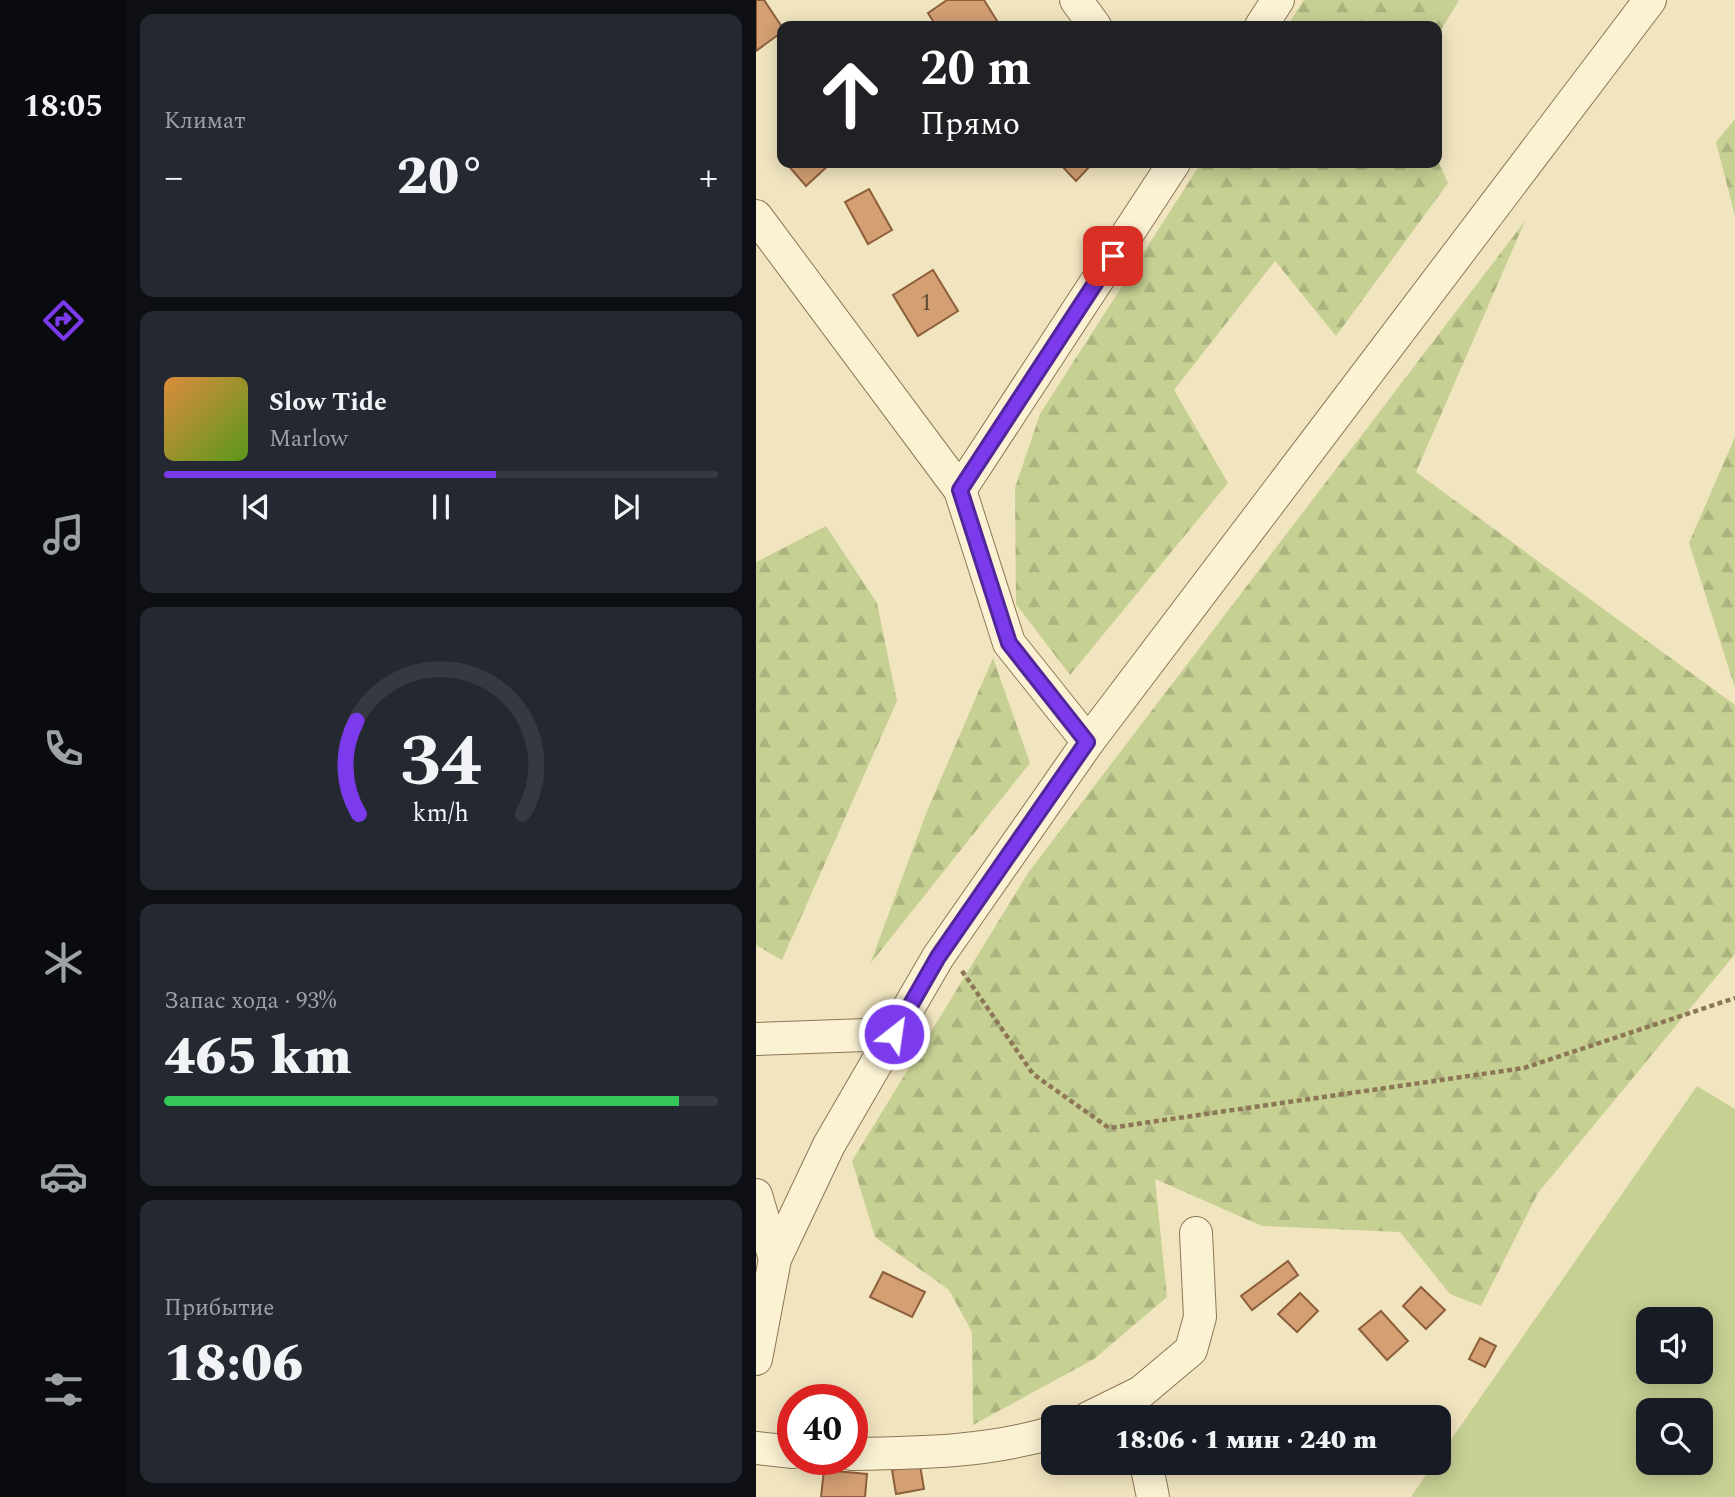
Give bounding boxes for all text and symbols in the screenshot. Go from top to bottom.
text: 20 m [920,32,1031,107]
icon: ahead [805,49,896,140]
text: 18:05 [23,82,103,131]
text: Прямо [920,100,1020,149]
text: Климат [164,104,246,139]
text: 20° [397,138,485,217]
text: − [164,149,183,207]
text: + [699,149,718,207]
pin [1083,226,1143,286]
icon: arrive [1094,237,1132,275]
house number: 1 [920,285,932,321]
icon: directions [39,296,88,345]
text: Slow Tide [269,382,387,422]
text: Marlow [269,422,348,457]
icon: previous [237,488,275,526]
icon: pause [422,488,460,526]
icon: next [607,488,645,526]
icon: music [39,510,88,559]
text: 34 [400,708,482,819]
icon: phone [39,724,88,773]
text: km/h [413,795,469,833]
icon: climate [39,938,88,987]
text: Запас хода · 93% [164,984,336,1019]
position arrow [857,997,931,1071]
text: 465 km [164,1018,352,1097]
icon: car [39,1152,88,1201]
text: Прибытие [164,1291,275,1326]
map controls [1636,1307,1713,1475]
button: sound [1636,1307,1713,1384]
text: 18:06 [164,1325,303,1404]
icon: filters [39,1365,88,1414]
speed limit sign: 40 [777,1384,868,1475]
button: search [1636,1398,1713,1475]
text: 18:06 · 1 мин · 240 m [1115,1420,1377,1460]

